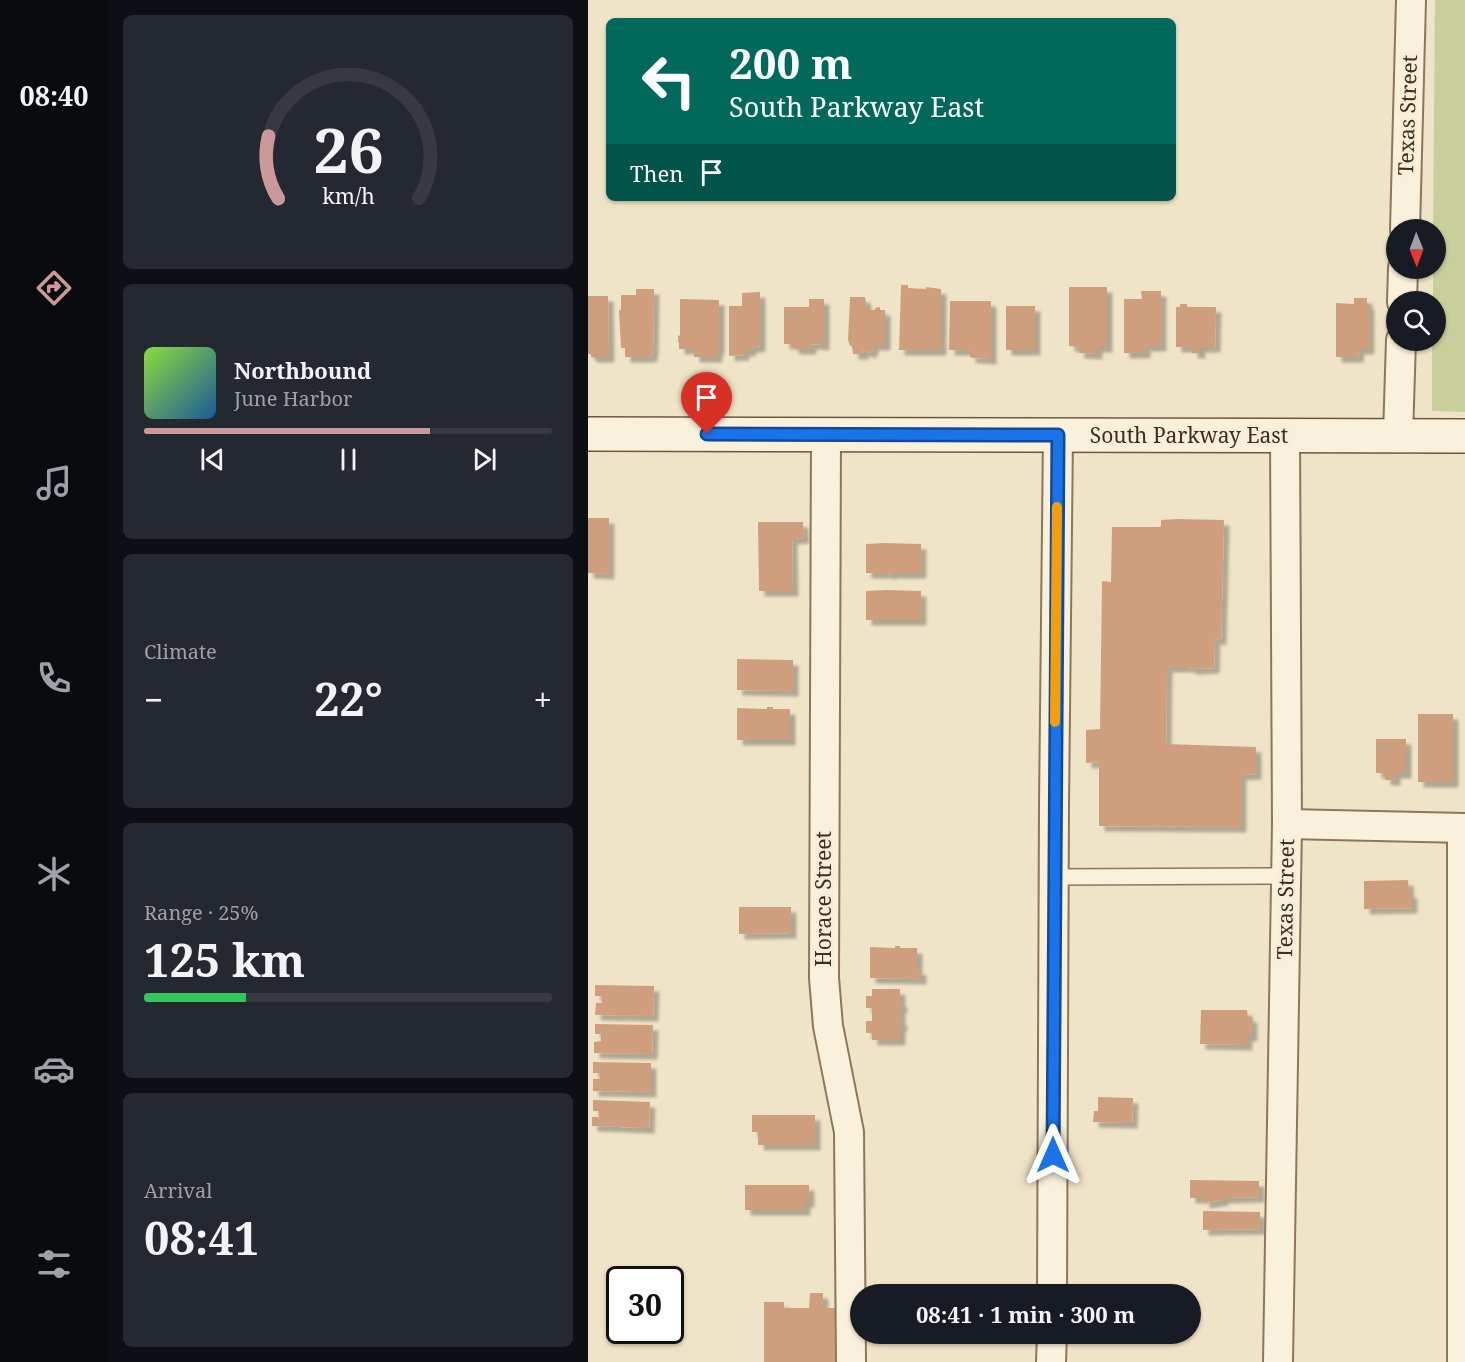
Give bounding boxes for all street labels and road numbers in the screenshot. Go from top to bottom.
street label: Texas Street [1391,54,1423,176]
street label: South Parkway East [1090,421,1288,449]
street label: Horace Street [809,831,837,967]
street label: Texas Street [1270,838,1300,959]

